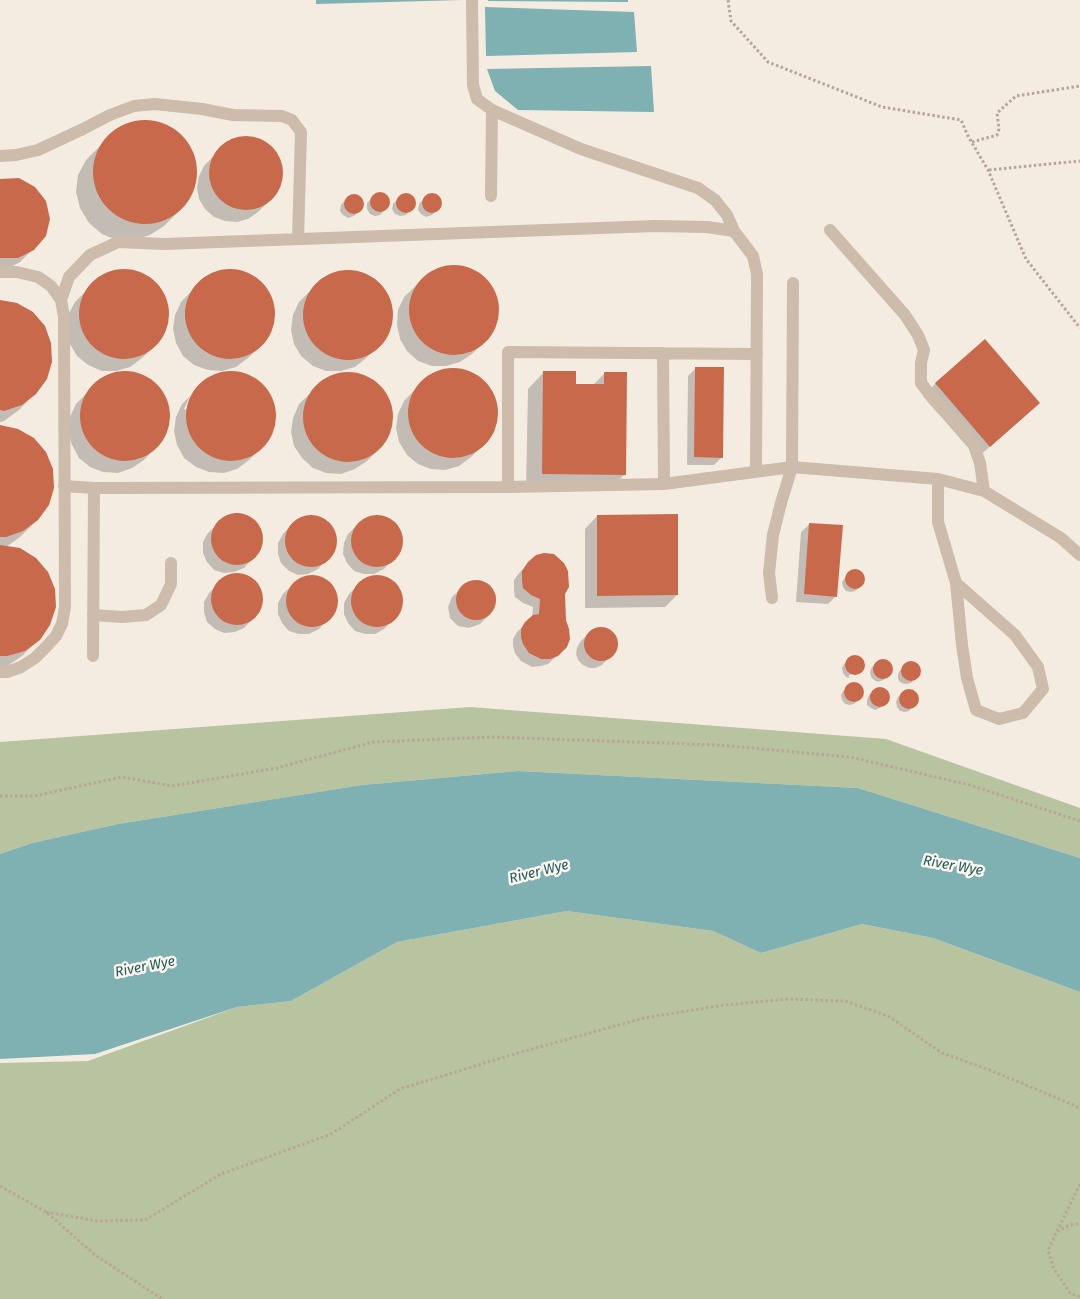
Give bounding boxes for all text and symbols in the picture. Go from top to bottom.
water label: River Wye [922,852,984,880]
water label: River Wye [508,857,570,887]
water label: River Wye [114,953,176,981]

